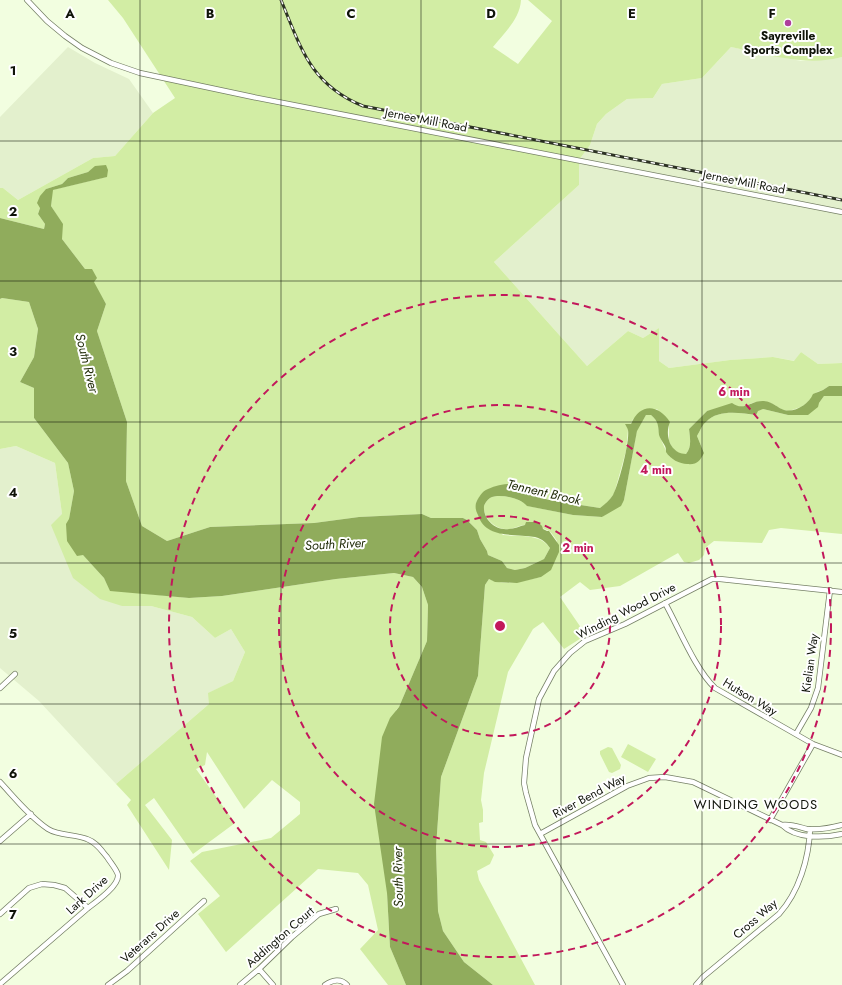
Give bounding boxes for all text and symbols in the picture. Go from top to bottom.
text: A [64,4,75,23]
text: B [206,4,215,23]
text: C [346,4,356,23]
text: D [486,4,496,23]
text: E [628,4,636,23]
text: F [768,4,776,23]
marker: Sayreville Sports Complex [783,18,793,28]
place label: Sayreville Sports Complex [744,27,833,59]
text: 1 [10,61,16,80]
street label: Jernee Mill Road [381,103,469,137]
street label: Jernee Mill Road [699,165,787,199]
text: 2 [9,202,17,221]
water label: South River [70,331,104,395]
text: 3 [9,342,17,361]
text: 6 min [718,383,750,401]
text: 4 min [640,461,672,479]
water label: Tennent Brook [505,474,583,510]
text: 4 [8,483,18,502]
water label: South River [304,533,366,555]
text: 2 min [562,539,594,557]
street label: Winding Wood Drive [573,578,679,644]
centre of rings [493,619,507,633]
text: 5 [9,624,17,643]
street label: Kielian Way [797,632,823,694]
street label: Hutson Way [719,674,781,721]
text: 6 [9,764,18,783]
street label: River Bend Way [549,769,629,823]
district label: WINDING WOODS [694,795,818,814]
water label: South River [388,846,408,907]
street label: Lark Drive [62,871,112,919]
street label: Cross Way [729,894,782,943]
street label: Addington Court [242,902,318,972]
text: 7 [9,905,17,924]
street label: Veterans Drive [117,905,183,967]

